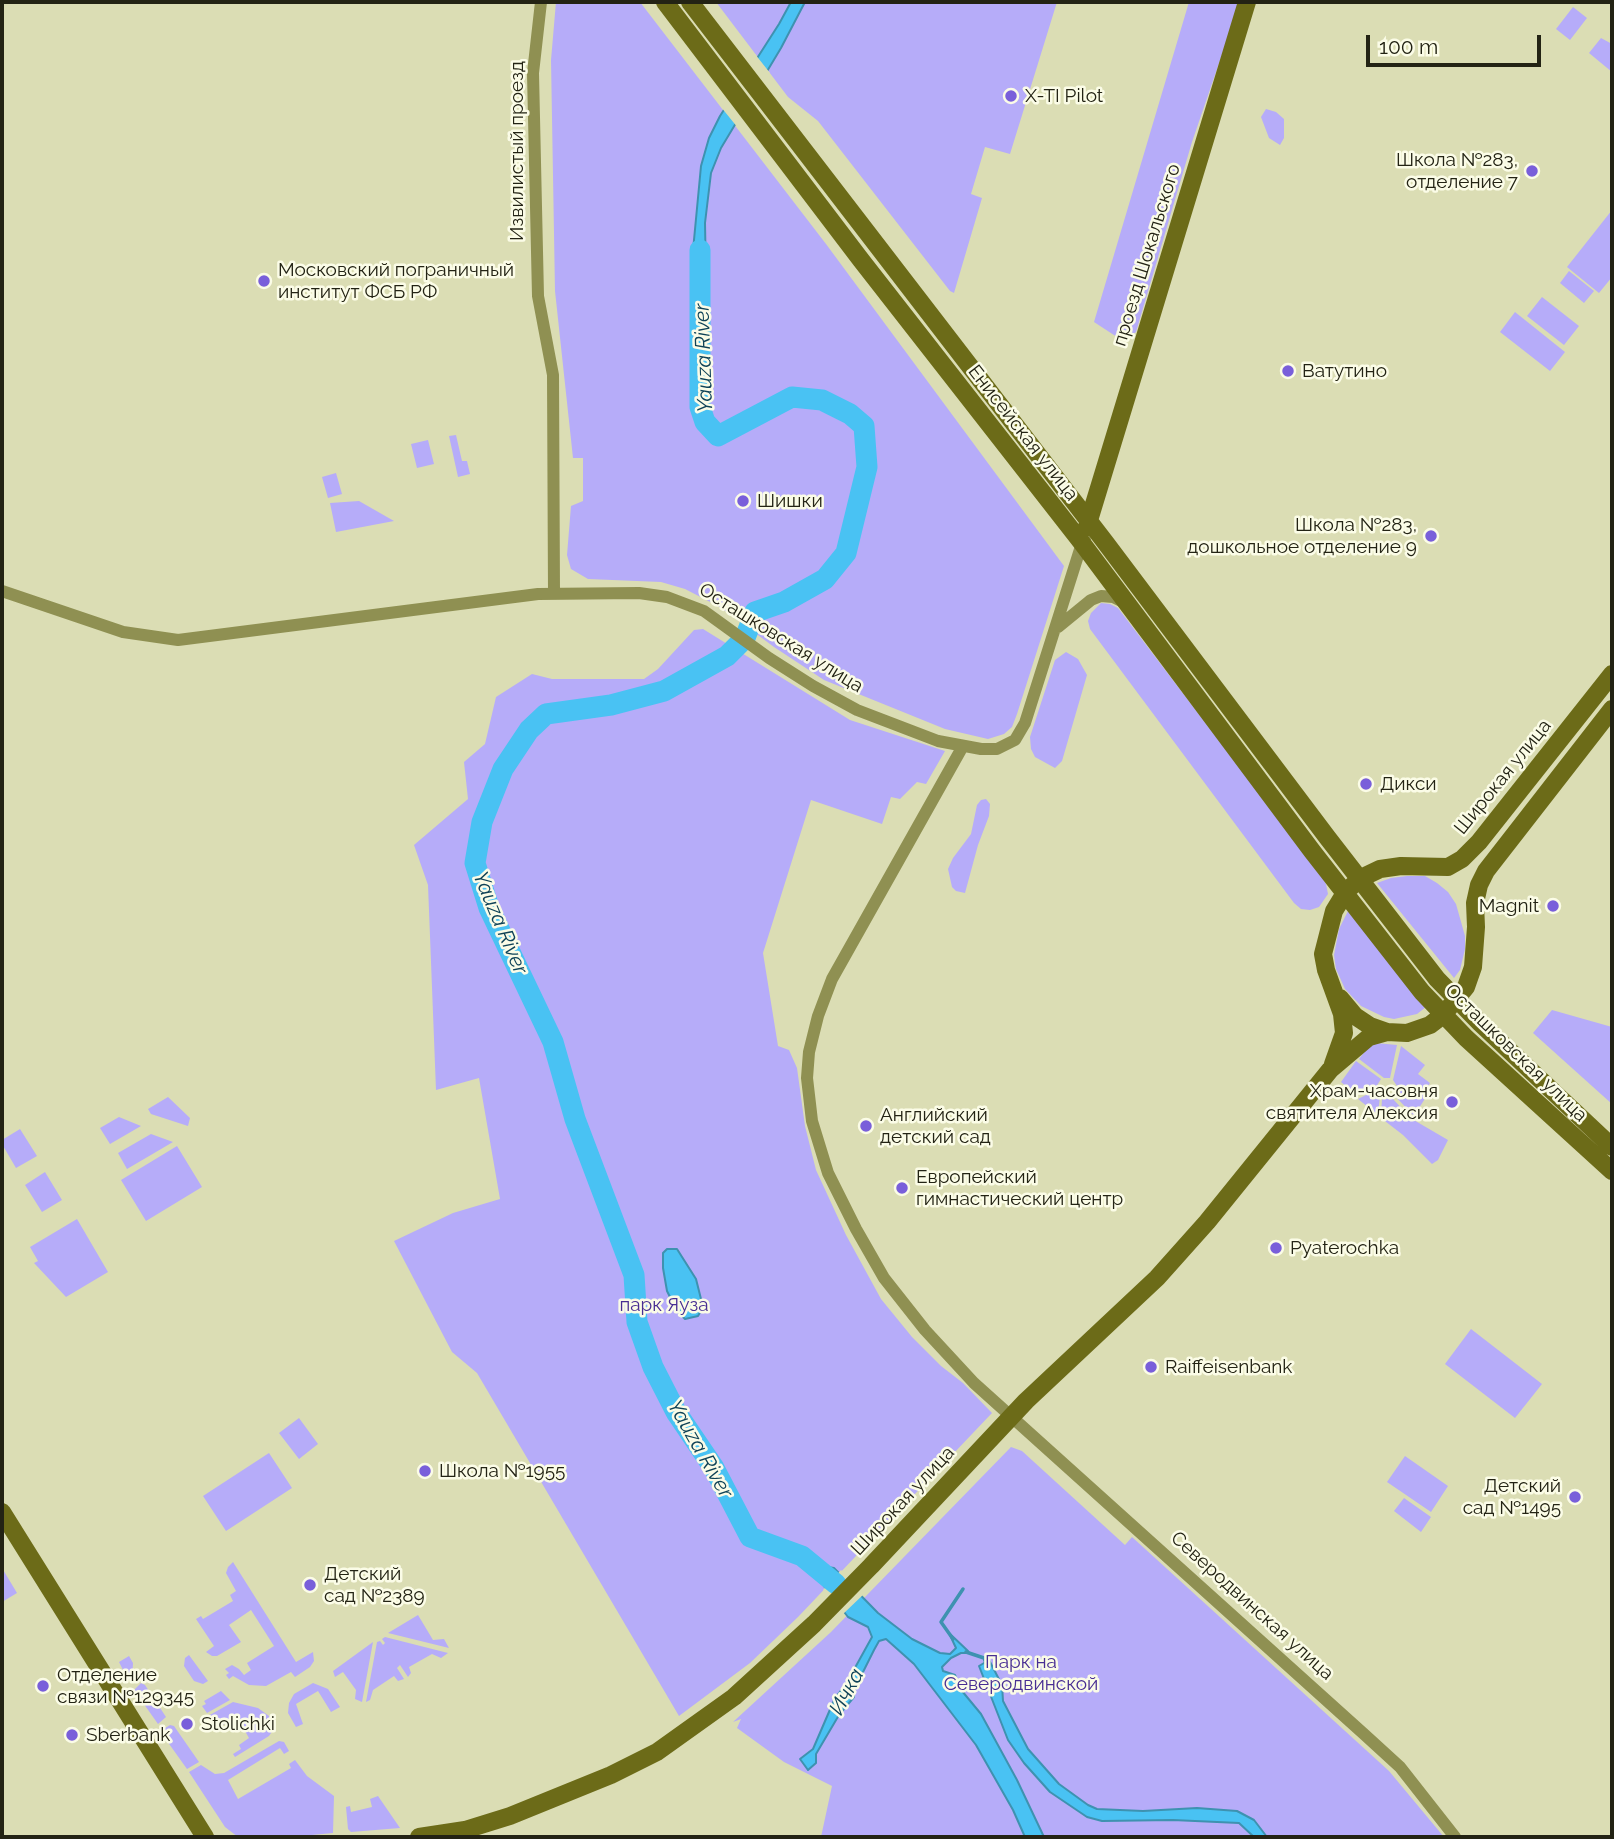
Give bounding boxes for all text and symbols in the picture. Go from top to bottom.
scale bar [1369,21,1544,65]
text: 100 m [1379,34,1438,59]
street label: Извилистый проезд [506,61,528,241]
place label: X-TI Pilot [1025,85,1103,107]
marker: X-TI Pilot [1003,88,1019,104]
place label: Школа №283, отделение 7 [1396,149,1518,193]
street label: проезд Шокальского [1108,161,1186,349]
marker: Школа №283, отделение 7 [1524,163,1540,179]
place label: Московский пограничный институт ФСБ РФ [278,259,514,303]
marker: Московский пограничный институт ФСБ РФ [256,273,272,289]
water label: Yauza River [690,303,718,413]
place label: Ватутино [1302,360,1387,382]
street label: Енисейская улица [963,361,1083,505]
marker: Ватутино [1280,363,1296,379]
place label: Шишки [757,490,823,512]
marker: Шишки [735,493,751,509]
place label: Школа №283, дошкольное отделение 9 [1187,514,1417,558]
marker: Школа №283, дошкольное отделение 9 [1423,528,1439,544]
street label: Осташковская улица [695,578,867,698]
street label: Широкая улица [1450,715,1556,839]
place label: Дикси [1380,773,1437,795]
marker: Дикси [1358,776,1374,792]
water label: Yauza River [467,868,533,978]
place label: Magnit [1479,895,1539,917]
marker: Magnit [1545,898,1561,914]
street label: Осташковская улица [1440,979,1592,1127]
place label: Храм-часовня святителя Алексия [1266,1080,1438,1124]
marker: Храм-часовня святителя Алексия [1444,1094,1460,1110]
place label: Английский детский сад [880,1104,991,1148]
marker: Английский детский сад [858,1118,874,1134]
place label: Европейский гимнастический центр [916,1166,1123,1210]
marker: Европейский гимнастический центр [894,1180,910,1196]
place label: Pyaterochka [1290,1237,1399,1259]
marker: Pyaterochka [1268,1240,1284,1256]
park label: парк Яуза [619,1294,709,1316]
place label: Raiffeisenbank [1165,1356,1292,1378]
marker: Raiffeisenbank [1143,1359,1159,1375]
water label: Yauza River [662,1395,738,1503]
street label: Широкая улица [847,1442,959,1560]
place label: Школа №1955 [439,1460,565,1482]
marker: Школа №1955 [417,1463,433,1479]
place label: Детский сад №1495 [1463,1475,1561,1519]
marker: Детский сад №1495 [1567,1489,1583,1505]
street label: Северодвинская улица [1166,1527,1338,1685]
place label: Детский сад №2389 [324,1563,425,1607]
marker: Детский сад №2389 [302,1577,318,1593]
park label: Парк на Северодвинской [944,1651,1098,1695]
place label: Отделение связи №129345 [57,1664,194,1708]
water label: Ичка [824,1665,870,1719]
marker: Отделение связи №129345 [35,1678,51,1694]
place label: Stolichki [201,1713,275,1735]
marker: Stolichki [179,1716,195,1732]
place label: Sberbank [86,1724,170,1746]
marker: Sberbank [64,1727,80,1743]

